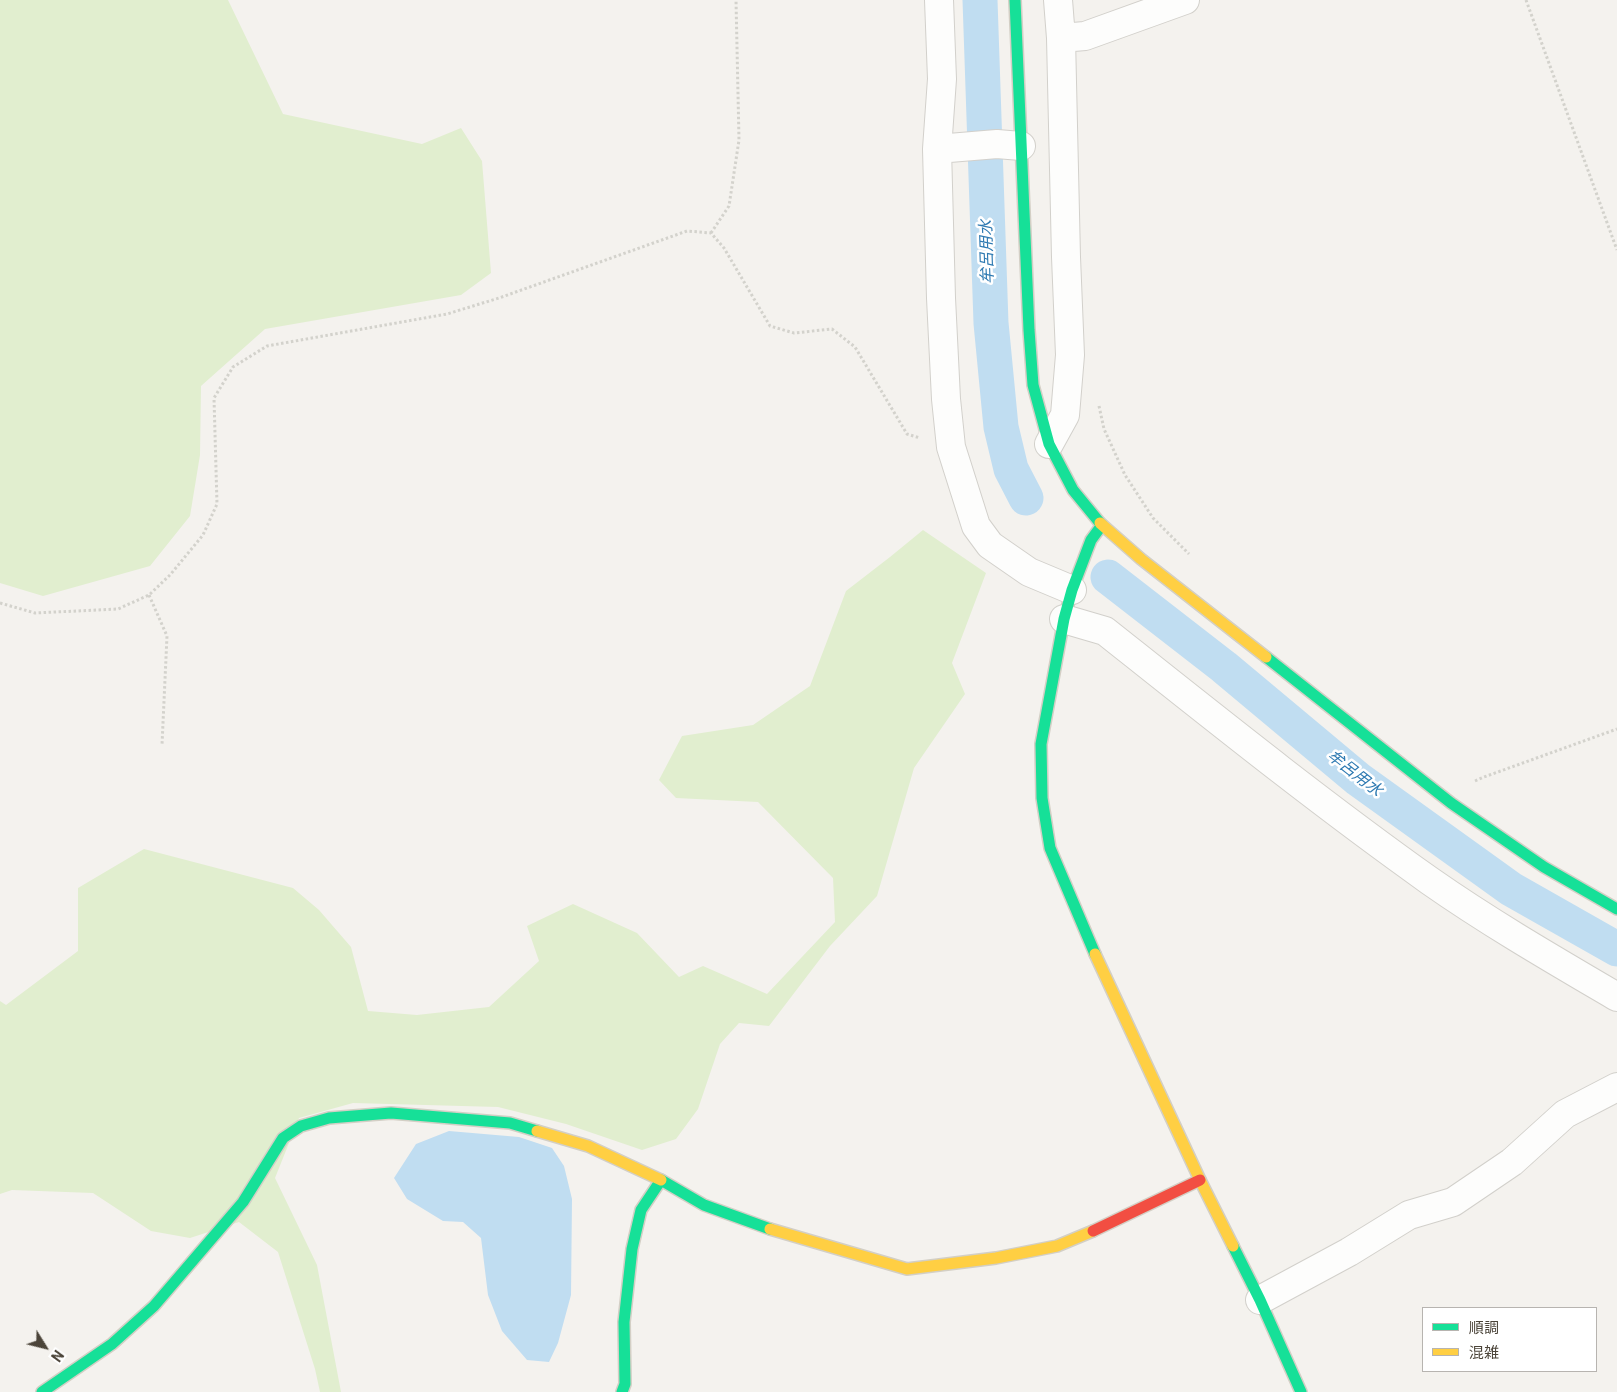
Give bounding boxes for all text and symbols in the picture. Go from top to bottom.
water label: 牟呂用水 [977,220,999,284]
water label: 牟呂用水 [1323,747,1385,801]
legend [1422,1307,1597,1372]
text: 順調 [1469,1319,1499,1337]
north arrow [20,1322,70,1372]
text: 混雑 [1469,1344,1499,1362]
text: N [48,1347,67,1365]

